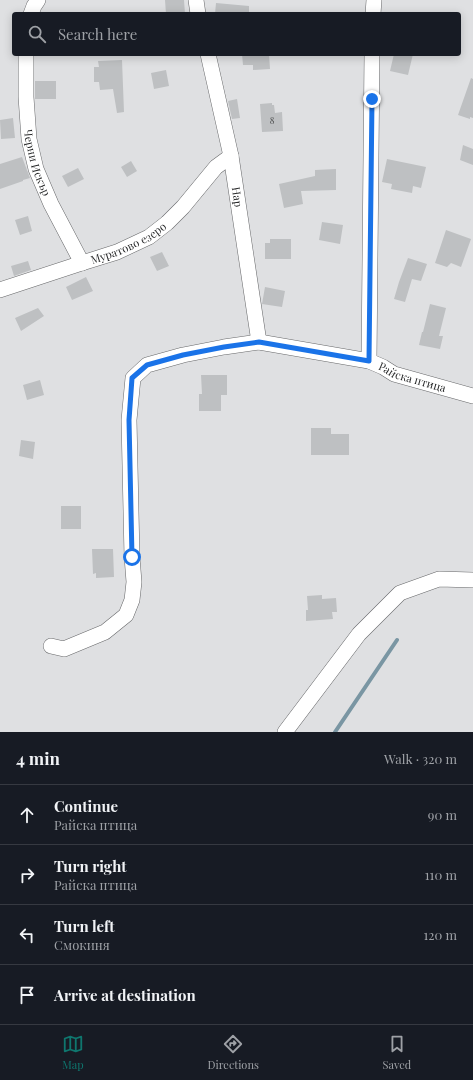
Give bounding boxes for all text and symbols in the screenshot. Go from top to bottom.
search box [12,12,461,56]
icon: search [26,23,48,45]
text: Search here [58,24,137,44]
route end [363,90,381,108]
house number: 8 [270,114,275,126]
street label: Черни Искър [21,129,55,198]
street label: Нар [229,186,247,208]
street label: Муратово езеро [89,218,169,267]
street label: Райска птица [376,358,448,395]
route start [123,548,141,566]
text: 4 min [16,747,60,769]
text: Walk · 320 m [384,750,457,767]
text: Continue [54,796,118,816]
icon: ahead [16,804,38,826]
text: 90 m [428,806,457,823]
text: Райска птица [54,816,137,833]
text: Turn right [54,856,127,876]
icon: right [16,864,38,886]
text: 110 m [425,866,457,883]
text: Райска птица [54,876,137,893]
text: Turn left [54,916,115,936]
icon: left [16,924,38,946]
text: 120 m [423,926,457,943]
text: Смокиня [54,936,110,953]
icon: arrive [16,984,38,1006]
text: Arrive at destination [54,985,196,1005]
tab: Map [62,1033,84,1072]
tab: Directions [207,1033,259,1072]
tab: Saved [383,1033,411,1072]

